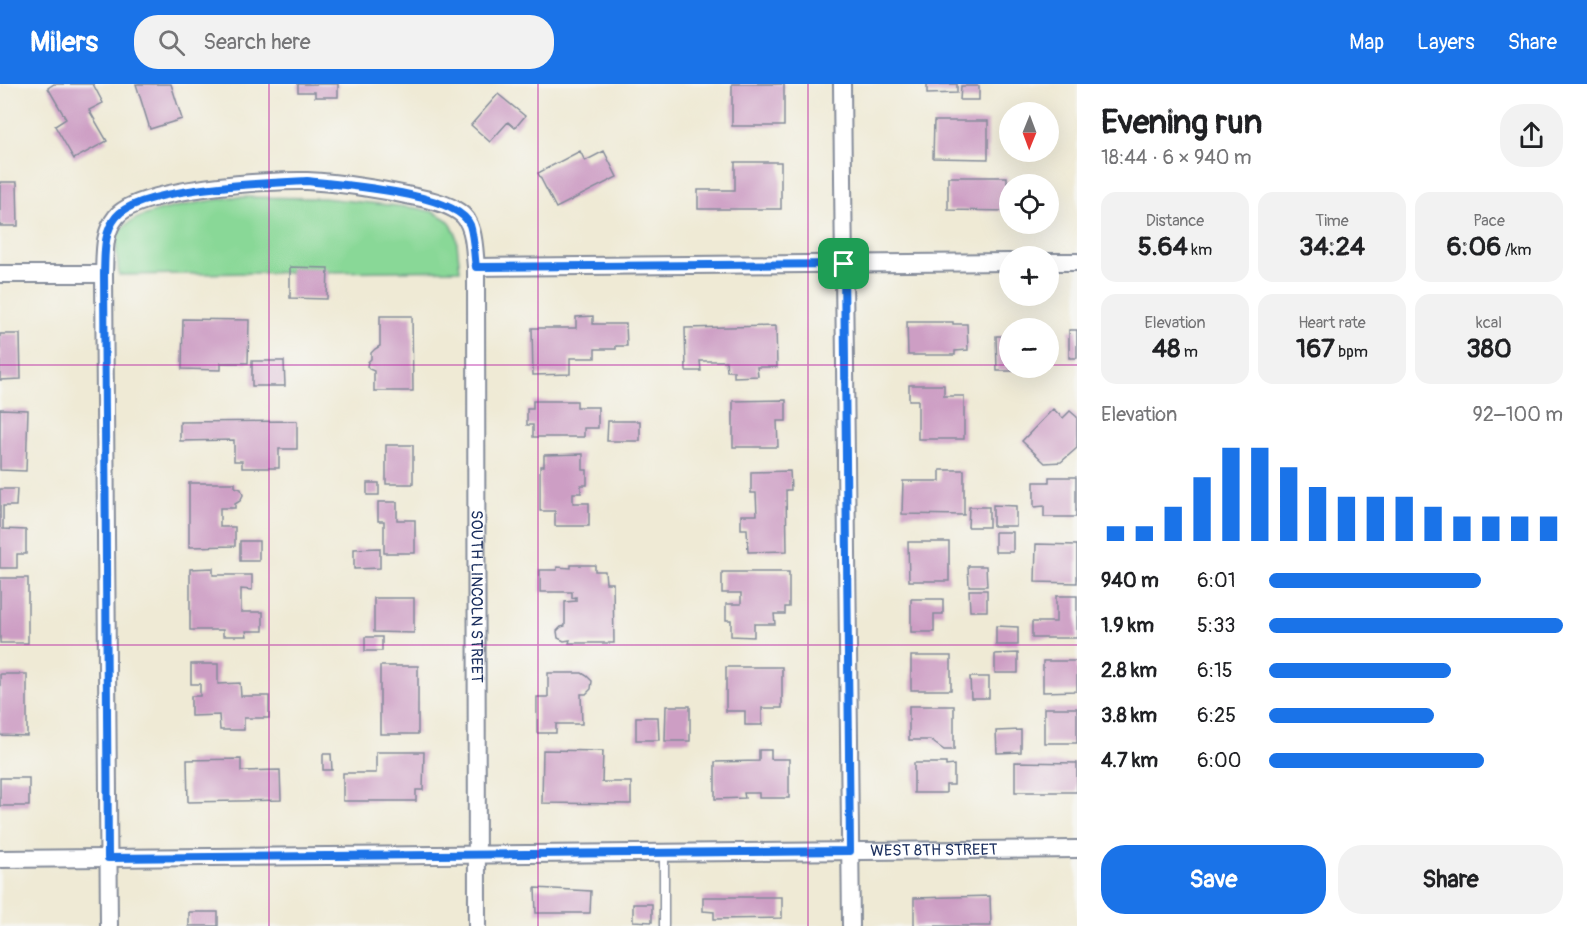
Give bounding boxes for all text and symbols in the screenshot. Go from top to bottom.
search box [134,15,554,69]
text: Milers [30,25,98,60]
icon: search [155,26,188,59]
text: Search here [203,28,311,56]
text: Map [1349,29,1384,56]
text: Layers [1417,29,1475,56]
text: Share [1508,29,1557,56]
north arrow [999,102,1059,162]
map controls [999,102,1059,378]
text: Evening run [1101,102,1262,143]
button: share [1500,104,1563,167]
text: 18:44 · 6 × 940 m [1101,145,1252,170]
button: locate [999,174,1059,234]
text: Distance [1146,211,1204,231]
text: Time [1315,211,1349,231]
text: Pace [1473,211,1505,231]
text: 5.64 [1138,231,1188,263]
text: 34:24 [1299,231,1365,263]
text: 6:06 [1446,231,1501,263]
pin [818,238,869,289]
text: km [1188,240,1212,260]
text: /km [1501,240,1532,260]
button: + [999,246,1059,306]
icon: arrive [827,247,860,280]
text: Elevation [1145,313,1205,333]
text: Heart rate [1298,313,1366,333]
text: kcal [1476,313,1502,333]
button: − [999,318,1059,378]
text: 48 [1152,333,1180,365]
text: 167 [1296,333,1335,365]
text: 380 [1466,333,1512,365]
text: m [1180,342,1198,362]
text: bpm [1335,342,1368,362]
text: Elevation [1101,402,1177,427]
text: 92–100 m [1473,402,1563,427]
street label: SOUTH LINCOLN STREET [466,510,487,683]
text: 940 m [1101,568,1159,593]
text: 6:01 [1197,568,1235,593]
text: 1.9 km [1101,613,1154,638]
text: 5:33 [1197,613,1236,638]
text: 2.8 km [1101,658,1157,683]
text: 6:15 [1197,658,1233,683]
text: 3.8 km [1101,703,1157,728]
text: 6:25 [1197,703,1236,728]
text: 4.7 km [1101,748,1158,773]
text: 6:00 [1197,748,1241,773]
street label: WEST 8TH STREET [870,840,998,861]
button: Save [1101,845,1326,914]
button: Share [1338,845,1563,914]

